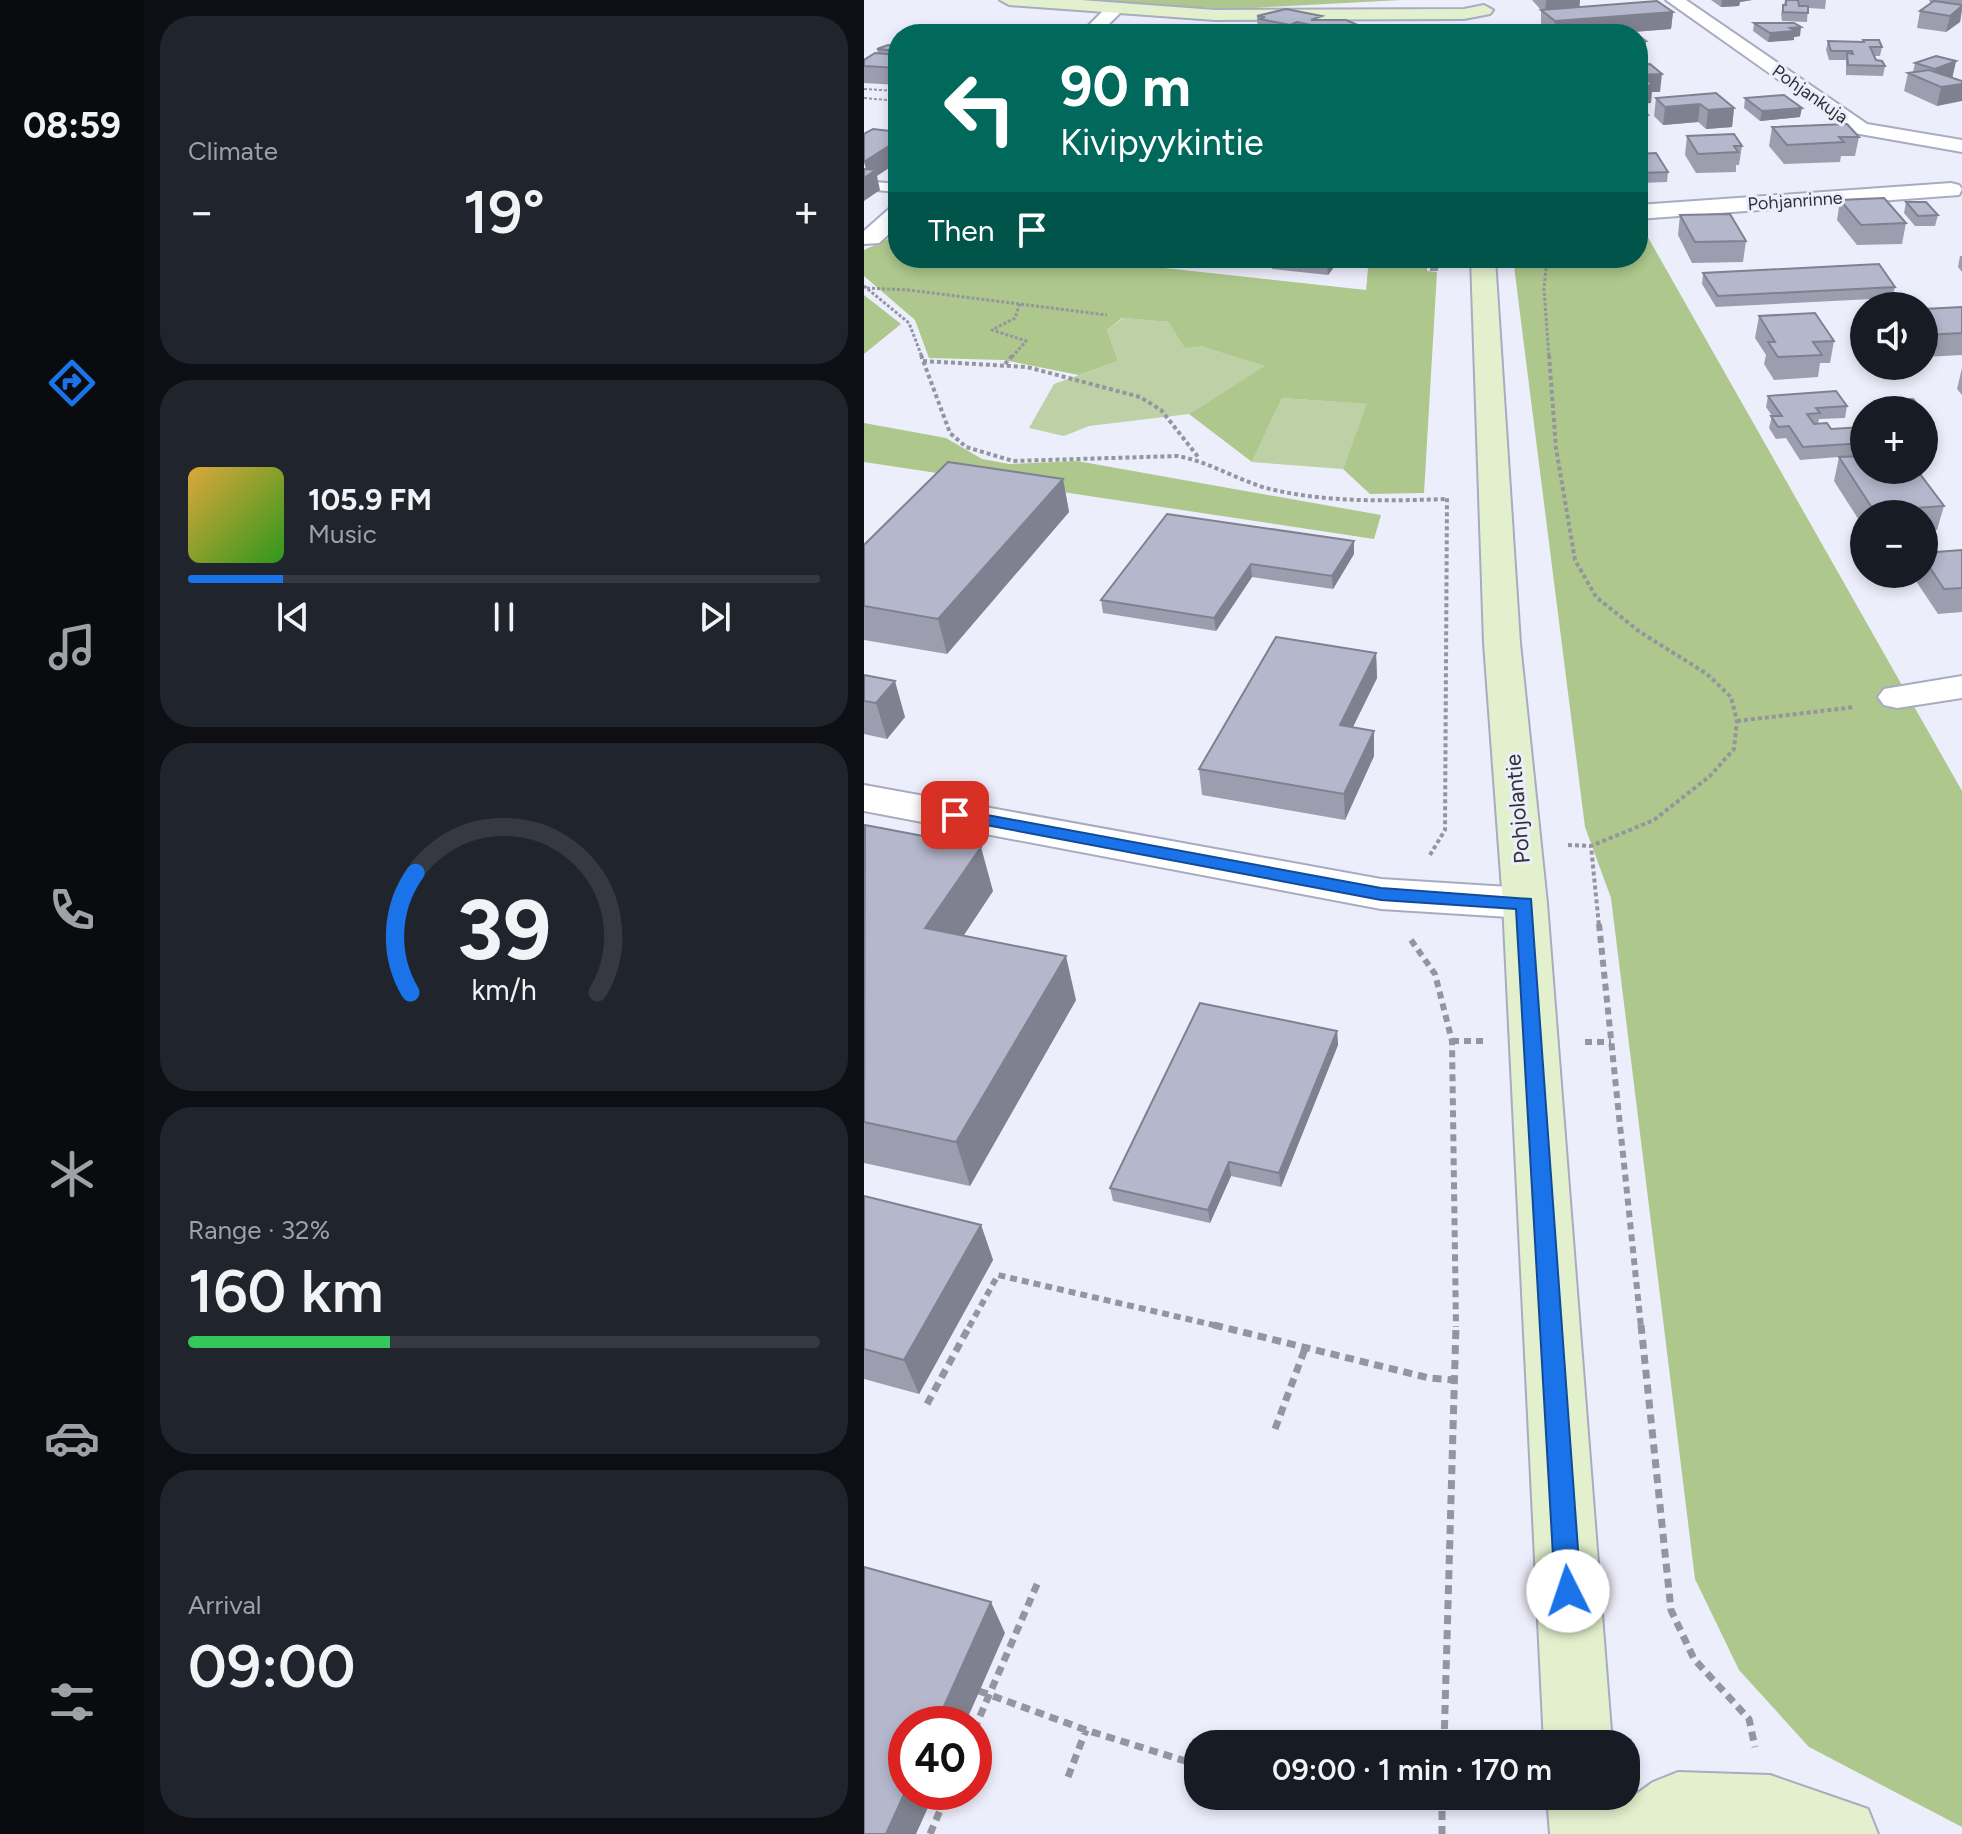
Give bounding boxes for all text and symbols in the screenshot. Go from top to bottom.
text: 90 m [1060,53,1191,120]
icon: left [928,56,1032,160]
street label: Pohjankuja [1768,60,1852,128]
text: 08:59 [23,104,121,147]
text: Kivipyykintie [1060,121,1264,164]
text: Climate [188,135,278,167]
text: 19° [463,176,545,248]
text: − [188,185,215,238]
text: + [793,185,820,238]
street label: Pohjanrinne [1747,187,1843,215]
icon: arrive [1010,208,1054,252]
text: Then [928,212,994,249]
map controls [1850,292,1938,588]
button: sound [1850,292,1938,380]
icon: directions [44,355,100,411]
button: + [1850,396,1938,484]
text: 105.9 FM [308,481,432,518]
button: − [1850,500,1938,588]
text: Music [308,518,377,550]
icon: previous [271,595,315,639]
icon: pause [482,595,526,639]
icon: next [693,595,737,639]
icon: music [44,619,100,675]
street label: Pohjolantie [1499,753,1536,865]
pin [921,781,989,849]
icon: arrive [933,793,977,837]
text: 39 [457,880,551,980]
icon: phone [44,882,100,938]
text: km/h [471,973,537,1007]
icon: climate [44,1146,100,1202]
text: Range · 32% [188,1214,330,1246]
text: 160 km [188,1255,384,1327]
icon: car [44,1410,100,1466]
position arrow [1526,1549,1610,1633]
text: Arrival [188,1589,261,1621]
text: 09:00 [188,1630,355,1702]
icon: filters [44,1674,100,1730]
speed limit sign: 40 [888,1706,992,1810]
text: 09:00 · 1 min · 170 m [1272,1751,1552,1788]

